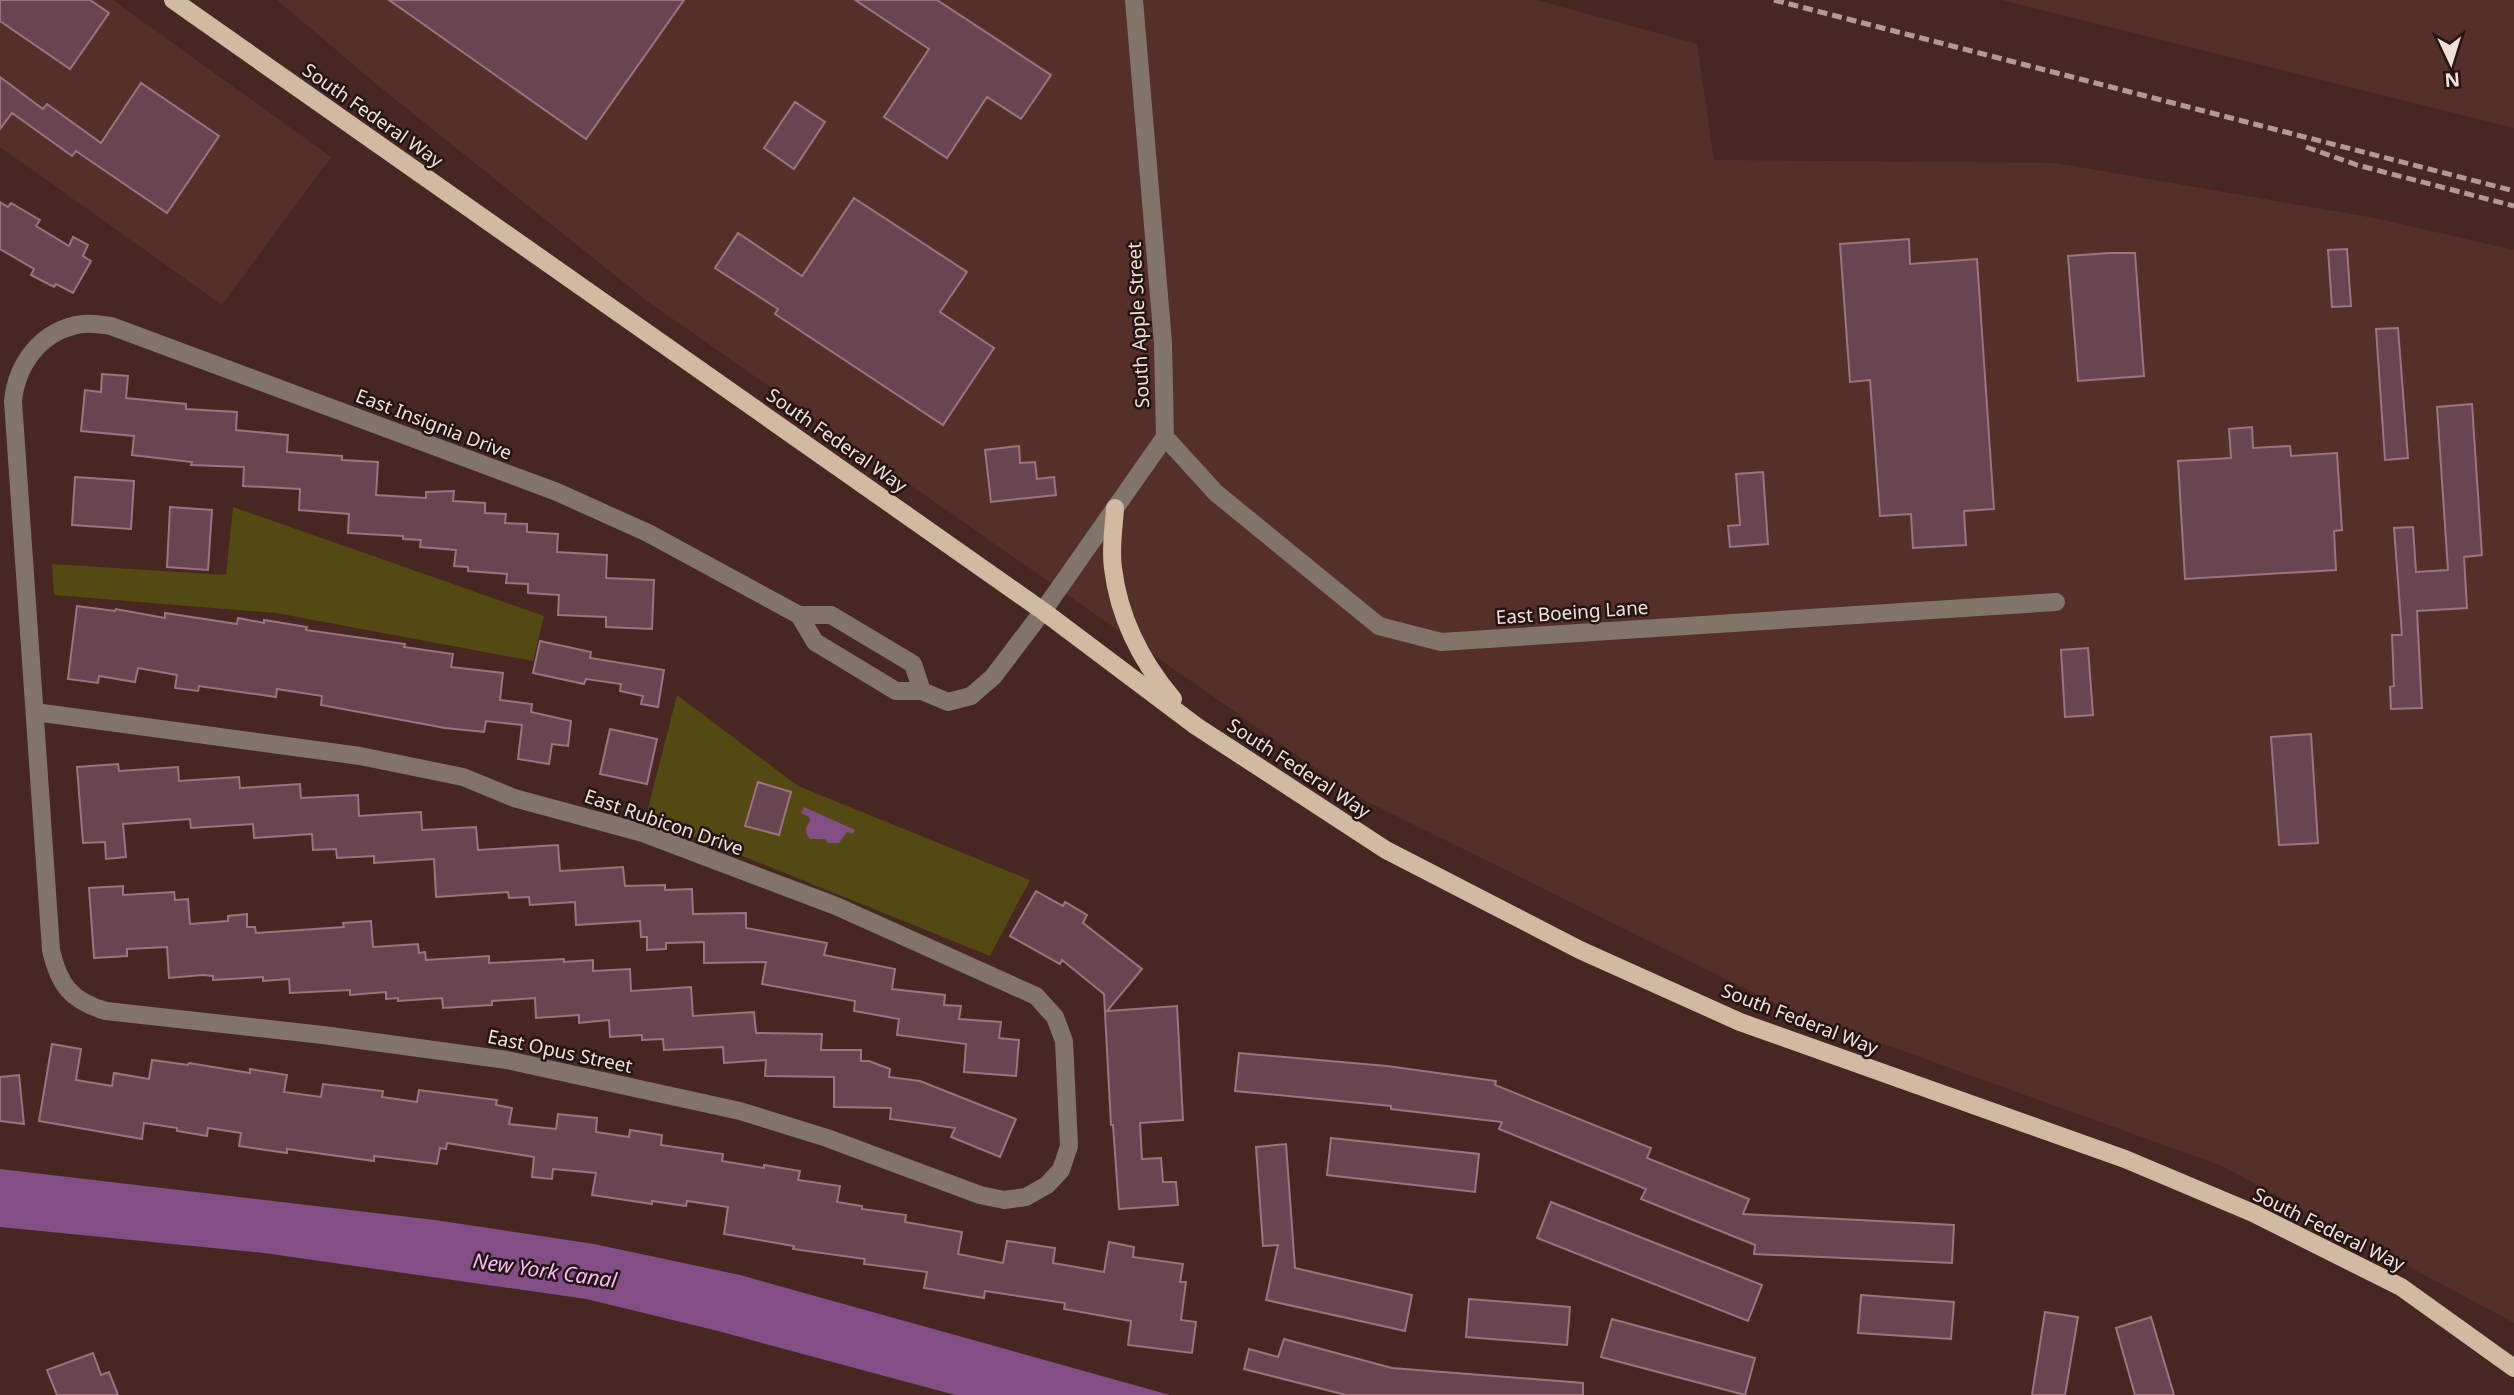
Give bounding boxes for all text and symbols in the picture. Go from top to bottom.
north arrow [2416,28,2486,98]
street label: South Federal Way [298,57,449,173]
text: N [2444,66,2461,93]
street label: South Apple Street [1121,241,1155,409]
street label: East Insignia Drive [352,382,516,466]
street label: South Federal Way [762,382,913,498]
street label: East Boeing Lane [1495,594,1649,630]
street label: South Federal Way [1222,712,1376,824]
street label: East Rubicon Drive [581,783,747,861]
street label: South Federal Way [1718,977,1882,1061]
street label: East Opus Street [485,1023,635,1079]
street label: South Federal Way [2249,1181,2409,1277]
water label: New York Canal [471,1246,619,1294]

